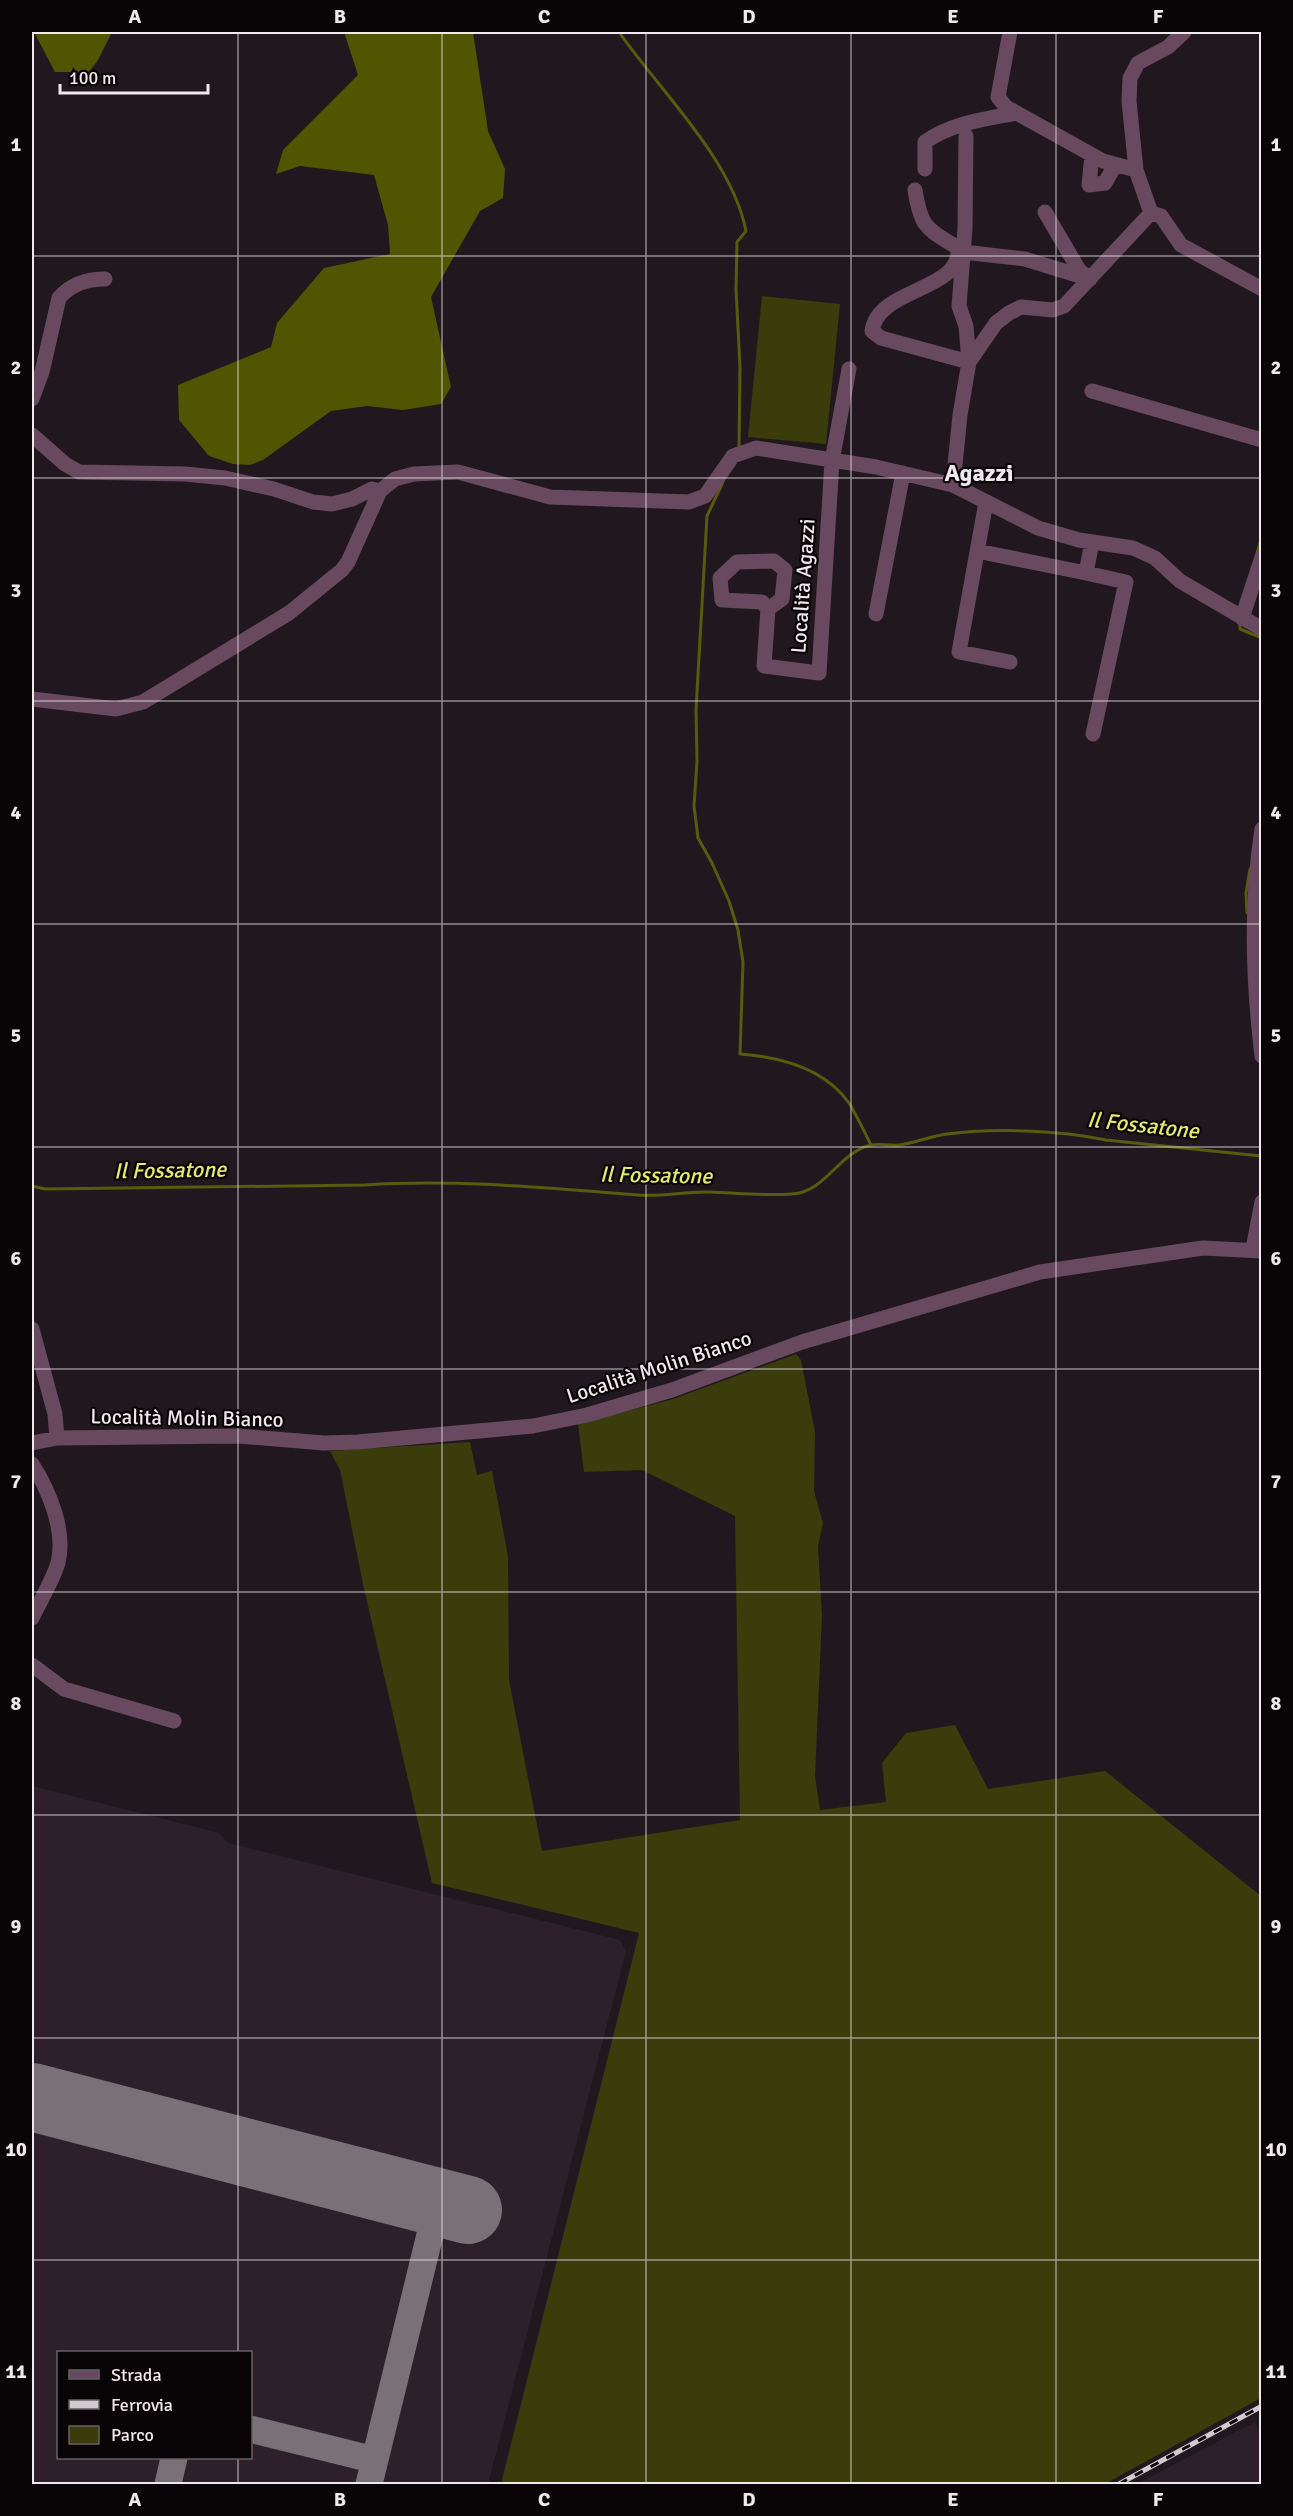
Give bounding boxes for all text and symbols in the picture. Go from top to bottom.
text: A [129,4,142,29]
text: B [334,4,346,29]
text: C [538,4,550,29]
text: D [742,4,756,29]
text: E [947,4,959,29]
text: F [1153,4,1164,29]
scale bar [60,57,208,95]
text: 100 m [69,67,116,89]
text: 1 [11,132,22,157]
text: 1 [1271,132,1282,157]
text: 2 [11,355,21,380]
text: 2 [1271,355,1281,380]
district label: Agazzi [945,458,1014,488]
street label: Località Agazzi [785,518,821,654]
text: 3 [11,578,21,603]
text: 3 [1271,578,1281,603]
text: 4 [11,800,22,825]
text: 4 [1271,800,1282,825]
text: 5 [11,1023,21,1048]
text: 5 [1271,1023,1281,1048]
water label: Il Fossatone [1086,1106,1201,1144]
water label: Il Fossatone [114,1156,227,1184]
water label: Il Fossatone [600,1161,713,1189]
text: 6 [11,1246,22,1271]
text: 6 [1271,1246,1282,1271]
street label: Località Molin Bianco [563,1325,755,1409]
street label: Località Molin Bianco [90,1403,284,1433]
text: 7 [11,1469,22,1494]
text: 7 [1271,1469,1282,1494]
text: 8 [11,1691,22,1716]
text: 8 [1271,1691,1282,1716]
text: 9 [11,1914,22,1939]
text: 9 [1271,1914,1282,1939]
text: 10 [5,2137,27,2162]
text: 10 [1265,2137,1287,2162]
legend [57,2351,252,2459]
text: 11 [5,2359,27,2384]
text: 11 [1265,2359,1287,2384]
text: Strada [111,2364,162,2386]
text: Ferrovia [111,2394,173,2416]
text: Parco [111,2424,154,2446]
text: A [129,2487,142,2512]
text: B [334,2487,346,2512]
text: C [538,2487,550,2512]
text: D [742,2487,756,2512]
text: E [947,2487,959,2512]
text: F [1153,2487,1164,2512]

